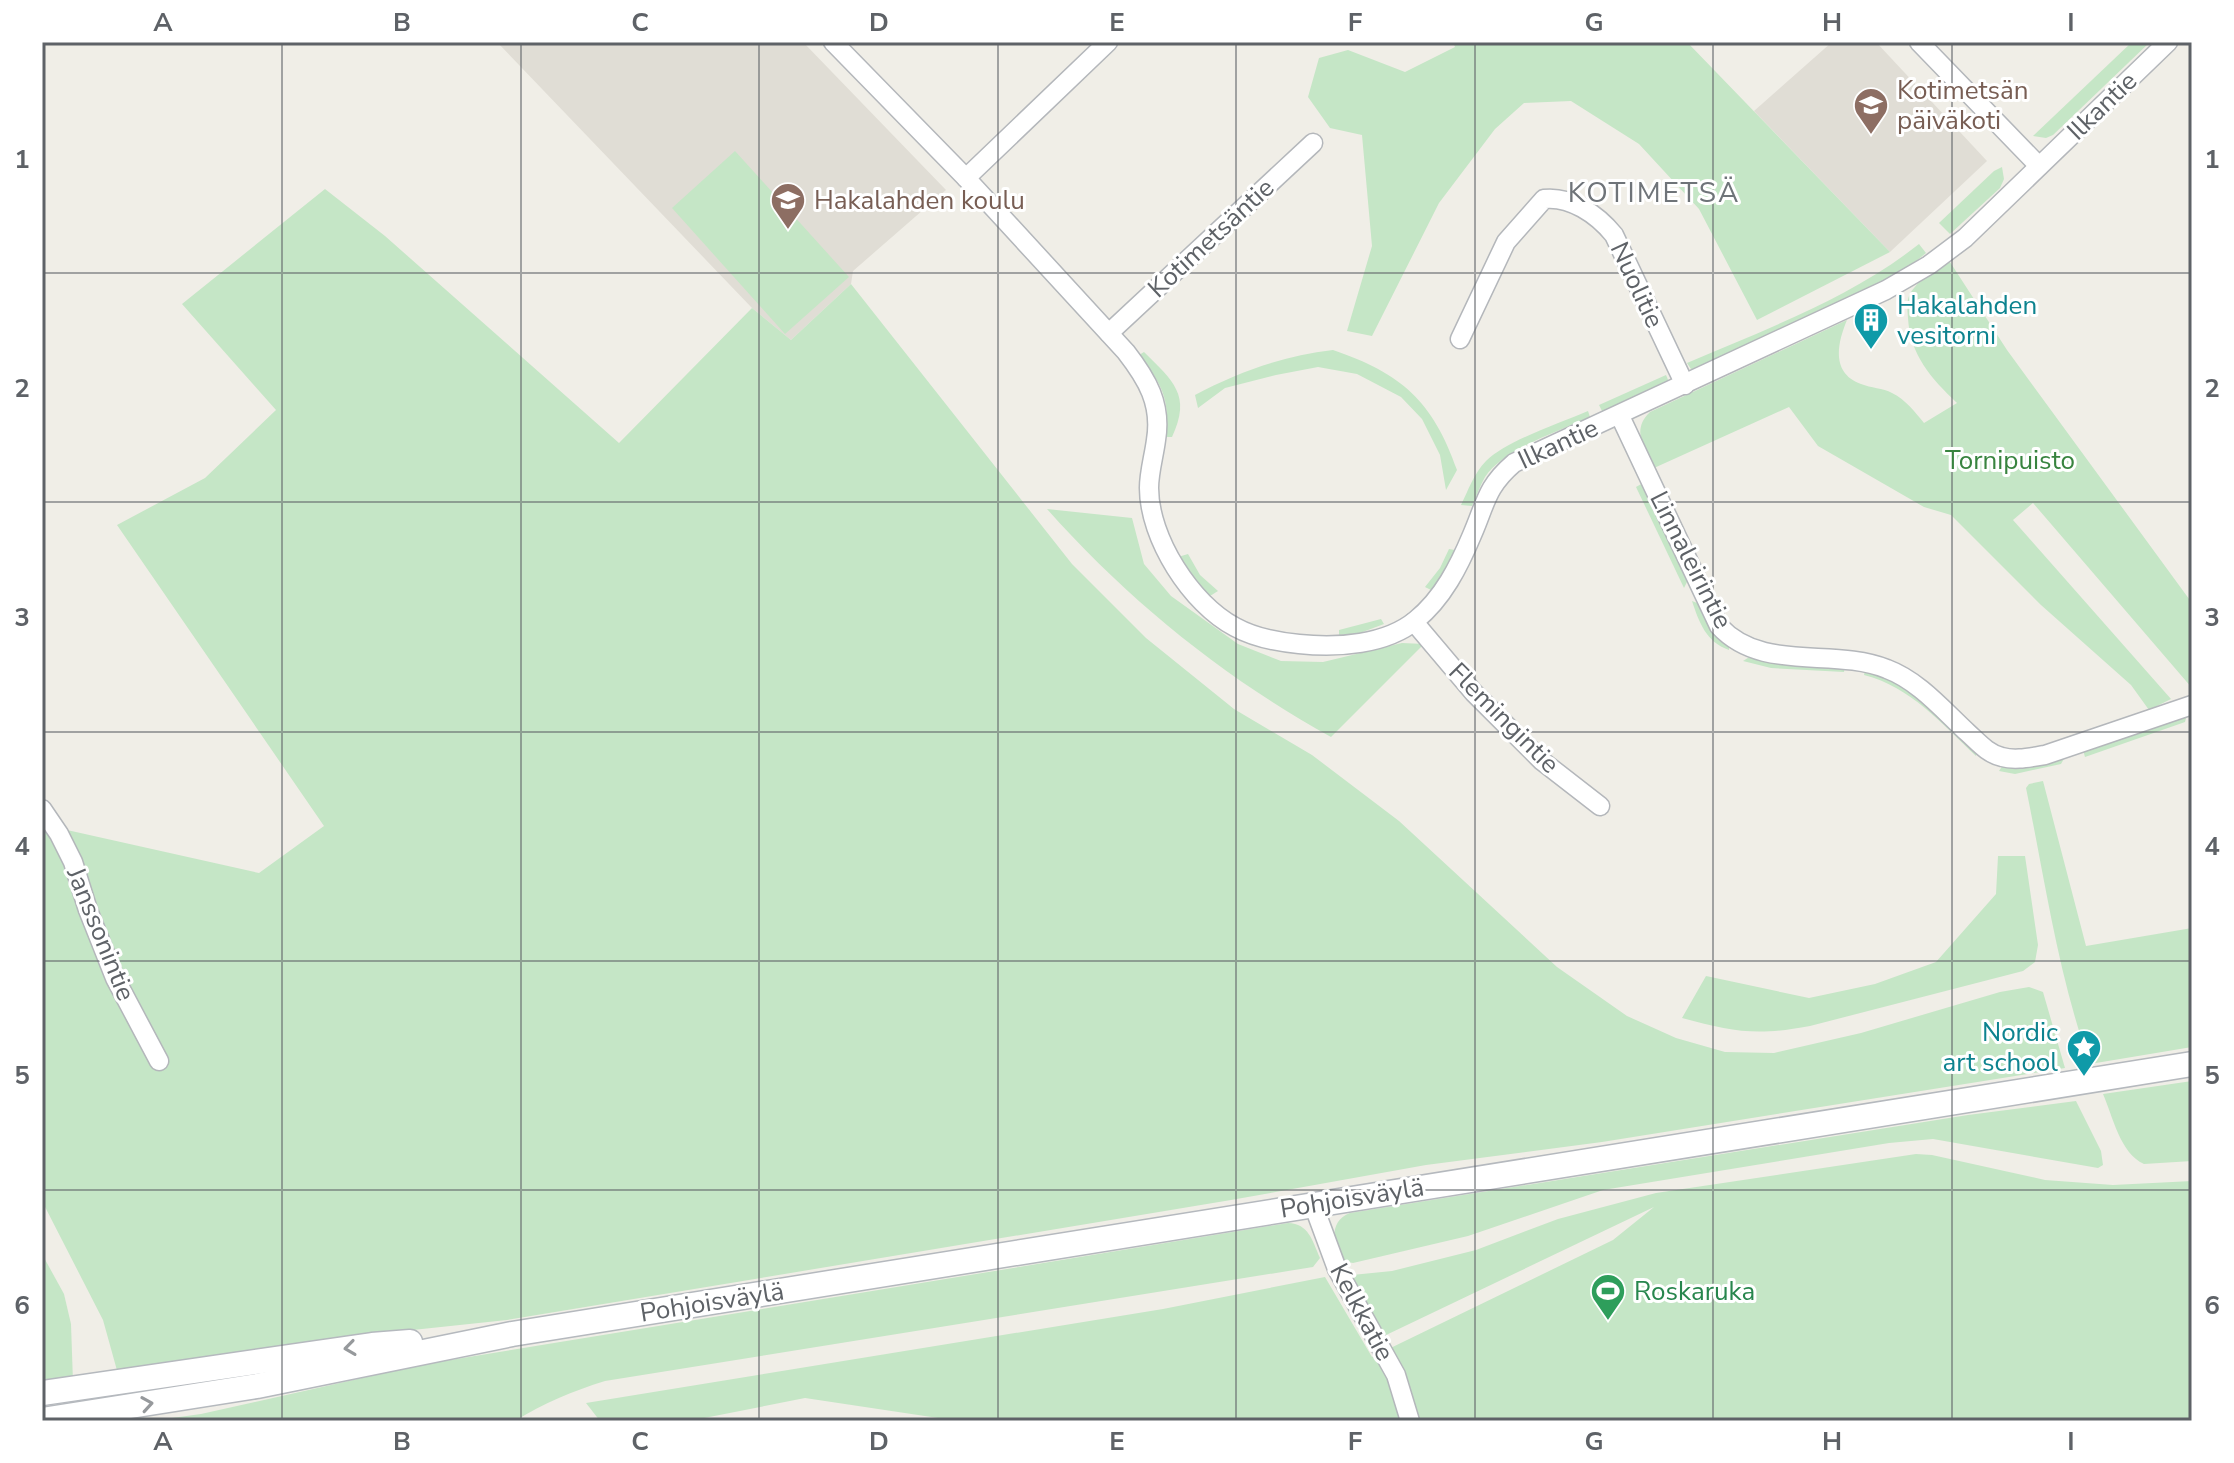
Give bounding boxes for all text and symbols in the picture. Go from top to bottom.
text: A [153,5,173,40]
text: B [393,5,411,40]
text: C [631,5,649,40]
text: D [869,5,889,40]
text: E [1109,5,1125,40]
text: F [1348,5,1362,40]
text: G [1584,5,1604,40]
text: H [1822,5,1842,40]
text: I [2067,5,2075,40]
street label: Ilkantie [2059,64,2145,148]
place label: Kotimetsän päiväkoti [1897,73,2029,138]
school or university icon: Kotimetsän päiväkoti [1852,86,1890,136]
text: 1 [14,142,30,177]
text: 1 [2204,142,2220,177]
street label: Kotimetsäntie [1140,170,1282,306]
district label: KOTIMETSÄ [1568,174,1740,212]
school or university icon: Hakalahden koulu [769,181,807,231]
place label: Hakalahden koulu [814,183,1025,218]
street label: Nuolitie [1602,236,1672,334]
place label: Hakalahden vesitorni [1897,288,2037,353]
building icon: Hakalahden vesitorni [1852,301,1890,351]
text: 2 [14,371,30,406]
text: 2 [2204,371,2220,406]
street label: Ilkantie [1512,410,1604,478]
park label: Tornipuisto [1945,443,2075,478]
street label: Linnaleirintie [1641,485,1741,635]
text: 3 [14,600,30,635]
text: 3 [2204,600,2220,635]
street label: Flemingintie [1441,655,1567,781]
text: 4 [14,829,30,864]
text: 4 [2204,829,2220,864]
street label: Janssonintie [58,861,144,1006]
place label: Nordic art school [1943,1015,2058,1080]
place icon: Nordic art school [2065,1028,2103,1078]
text: 5 [14,1058,30,1093]
text: 5 [2204,1058,2220,1093]
street label: Pohjoisväylä [1277,1169,1427,1227]
street label: Kelkkatie [1322,1257,1402,1367]
sports icon: Roskaruka [1589,1272,1627,1322]
street label: Pohjoisväylä [637,1273,787,1331]
place label: Roskaruka [1634,1274,1755,1309]
text: 6 [14,1288,30,1323]
text: 6 [2204,1288,2220,1323]
one-way arrow [343,1339,357,1356]
one-way arrow [140,1396,153,1413]
text: A [153,1424,173,1459]
text: B [393,1424,411,1459]
text: C [631,1424,649,1459]
text: D [869,1424,889,1459]
text: E [1109,1424,1125,1459]
text: F [1348,1424,1362,1459]
text: G [1584,1424,1604,1459]
text: H [1822,1424,1842,1459]
text: I [2067,1424,2075,1459]

